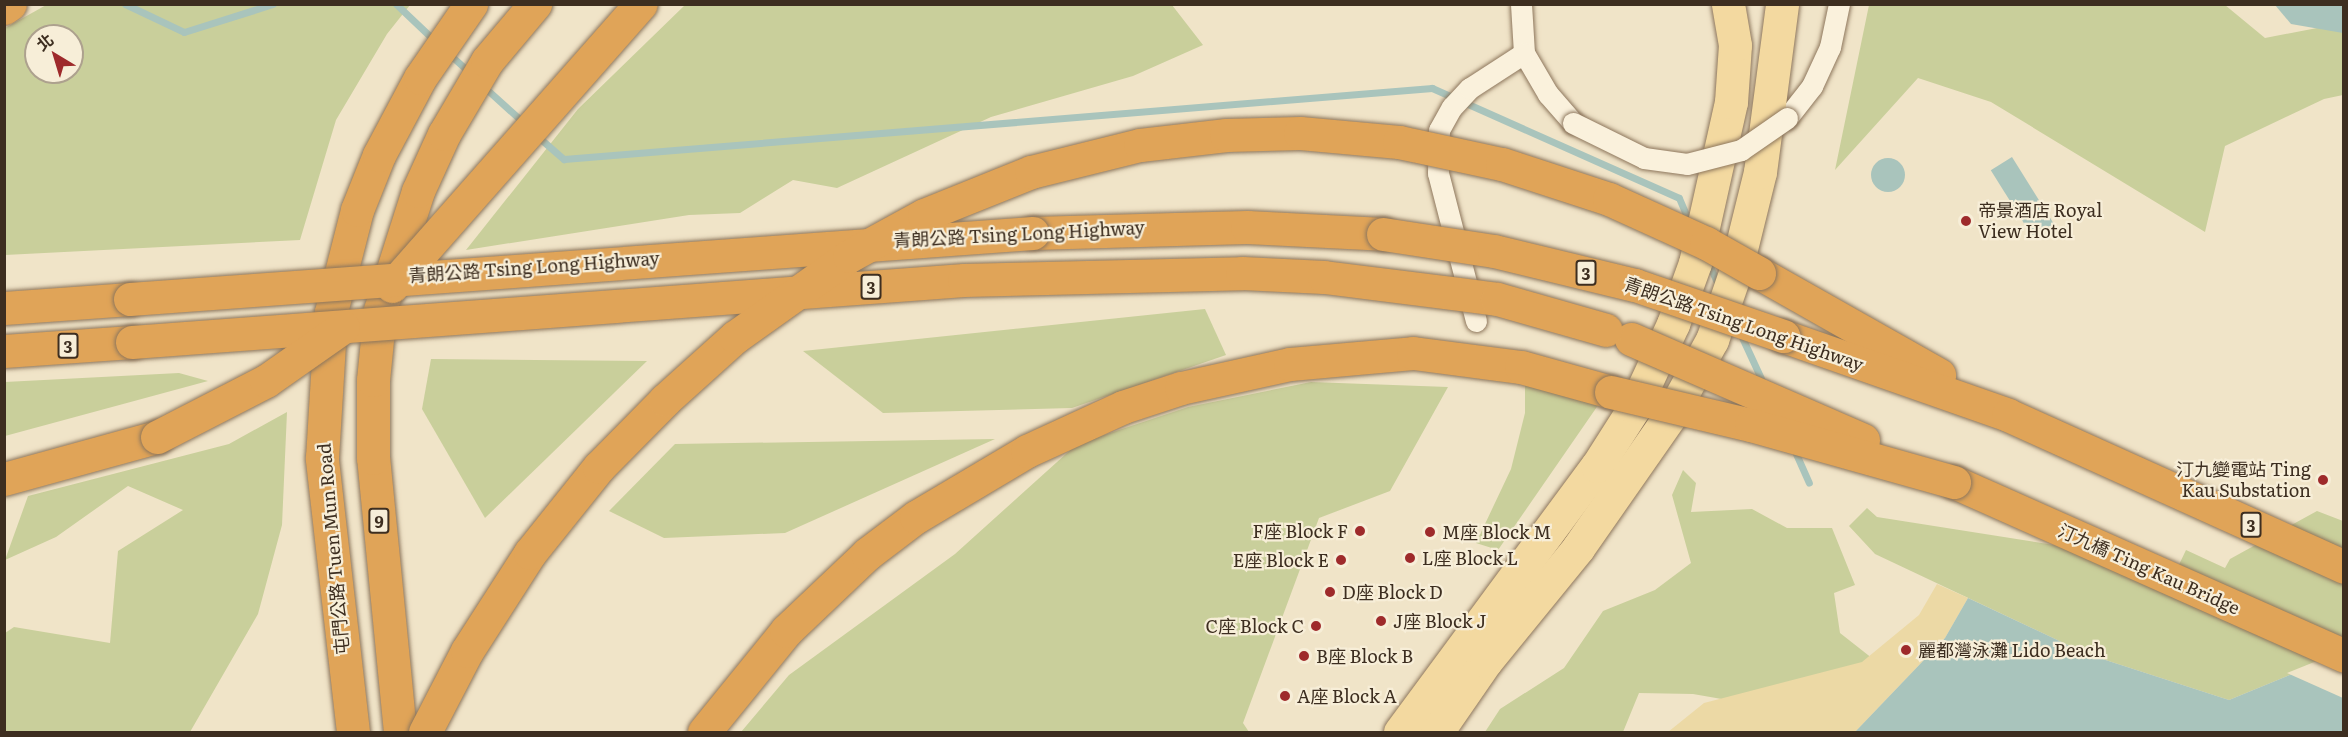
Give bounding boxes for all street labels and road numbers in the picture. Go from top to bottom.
street label: 青朗公路 Tsing Long Highway [893,217,1145,251]
street label: 青朗公路 Tsing Long Highway [408,247,660,287]
road number: 3 [1576,260,1596,286]
street label: 青朗公路 Tsing Long Highway [1622,273,1866,375]
road number: 3 [860,274,882,300]
road number: 3 [58,333,78,359]
street label: 屯門公路 Tuen Mun Road [313,442,353,656]
road number: 9 [367,508,391,534]
road number: 3 [2240,512,2262,538]
street label: 汀九橋 Ting Kau Bridge [2055,519,2243,619]

